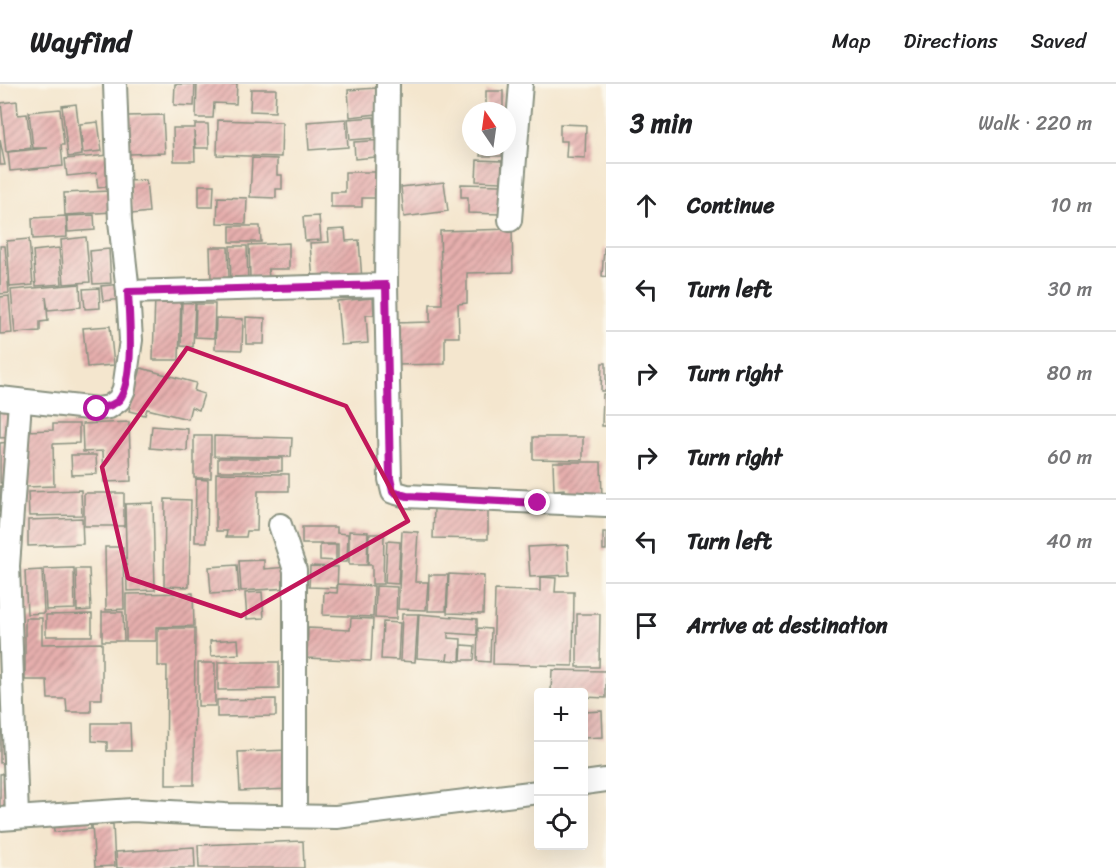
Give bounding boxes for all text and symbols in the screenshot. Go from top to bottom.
text: Wayfind [30,17,131,66]
text: Map [832,22,870,60]
text: Directions [903,22,998,60]
text: Saved [1031,22,1086,60]
text: 3 min [630,100,692,146]
north arrow [462,102,516,156]
text: Walk · 220 m [978,106,1092,141]
text: Continue [687,186,775,225]
text: 10 m [1050,188,1092,223]
icon: ahead [630,189,663,222]
text: Turn left [687,270,772,309]
text: 30 m [1048,272,1092,307]
icon: left [630,273,663,306]
text: Turn right [687,354,782,393]
text: 80 m [1047,356,1092,391]
icon: right [630,357,663,390]
route start [83,395,109,421]
text: Turn right [687,438,782,477]
text: 60 m [1047,440,1092,475]
icon: right [630,441,663,474]
route end [524,489,550,515]
text: Turn left [687,522,772,561]
text: 40 m [1046,524,1092,559]
icon: left [630,525,663,558]
text: Arrive at destination [687,606,888,645]
icon: arrive [630,609,663,642]
map controls [534,688,588,850]
button: + [534,688,588,742]
button: − [534,742,588,796]
button: locate [534,796,588,850]

